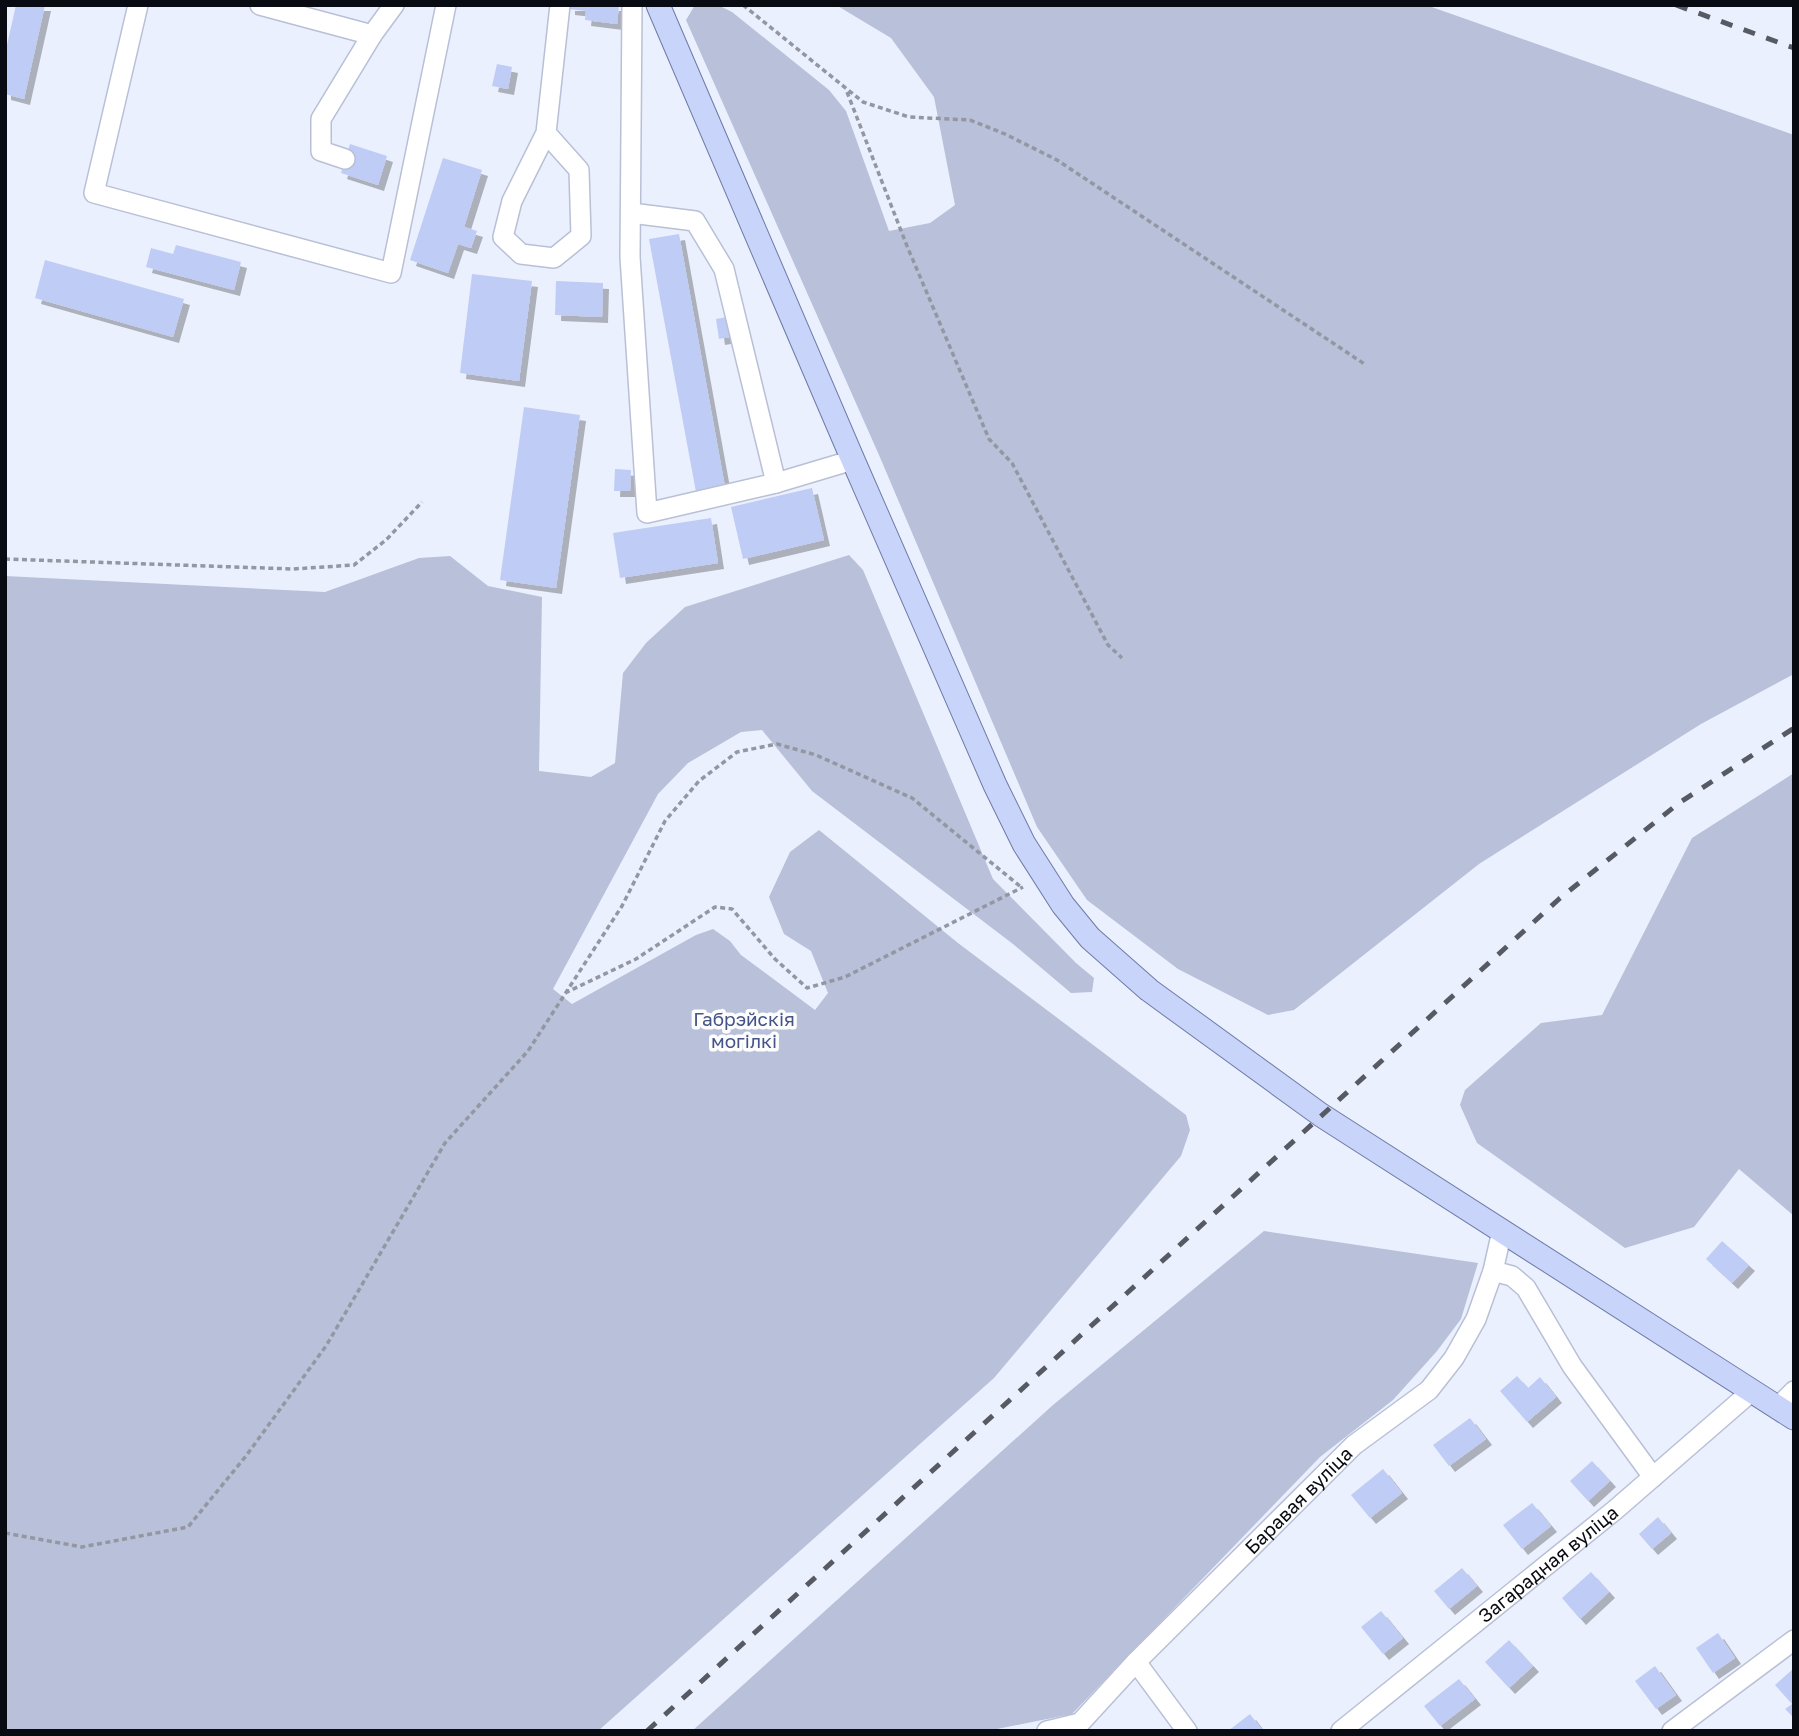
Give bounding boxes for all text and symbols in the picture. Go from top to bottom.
park label: Габрэйскія могілкі [693,1007,795,1052]
street label: Баравая вуліца [1239,1442,1357,1558]
street label: Загарадная вуліца [1473,1500,1622,1627]

